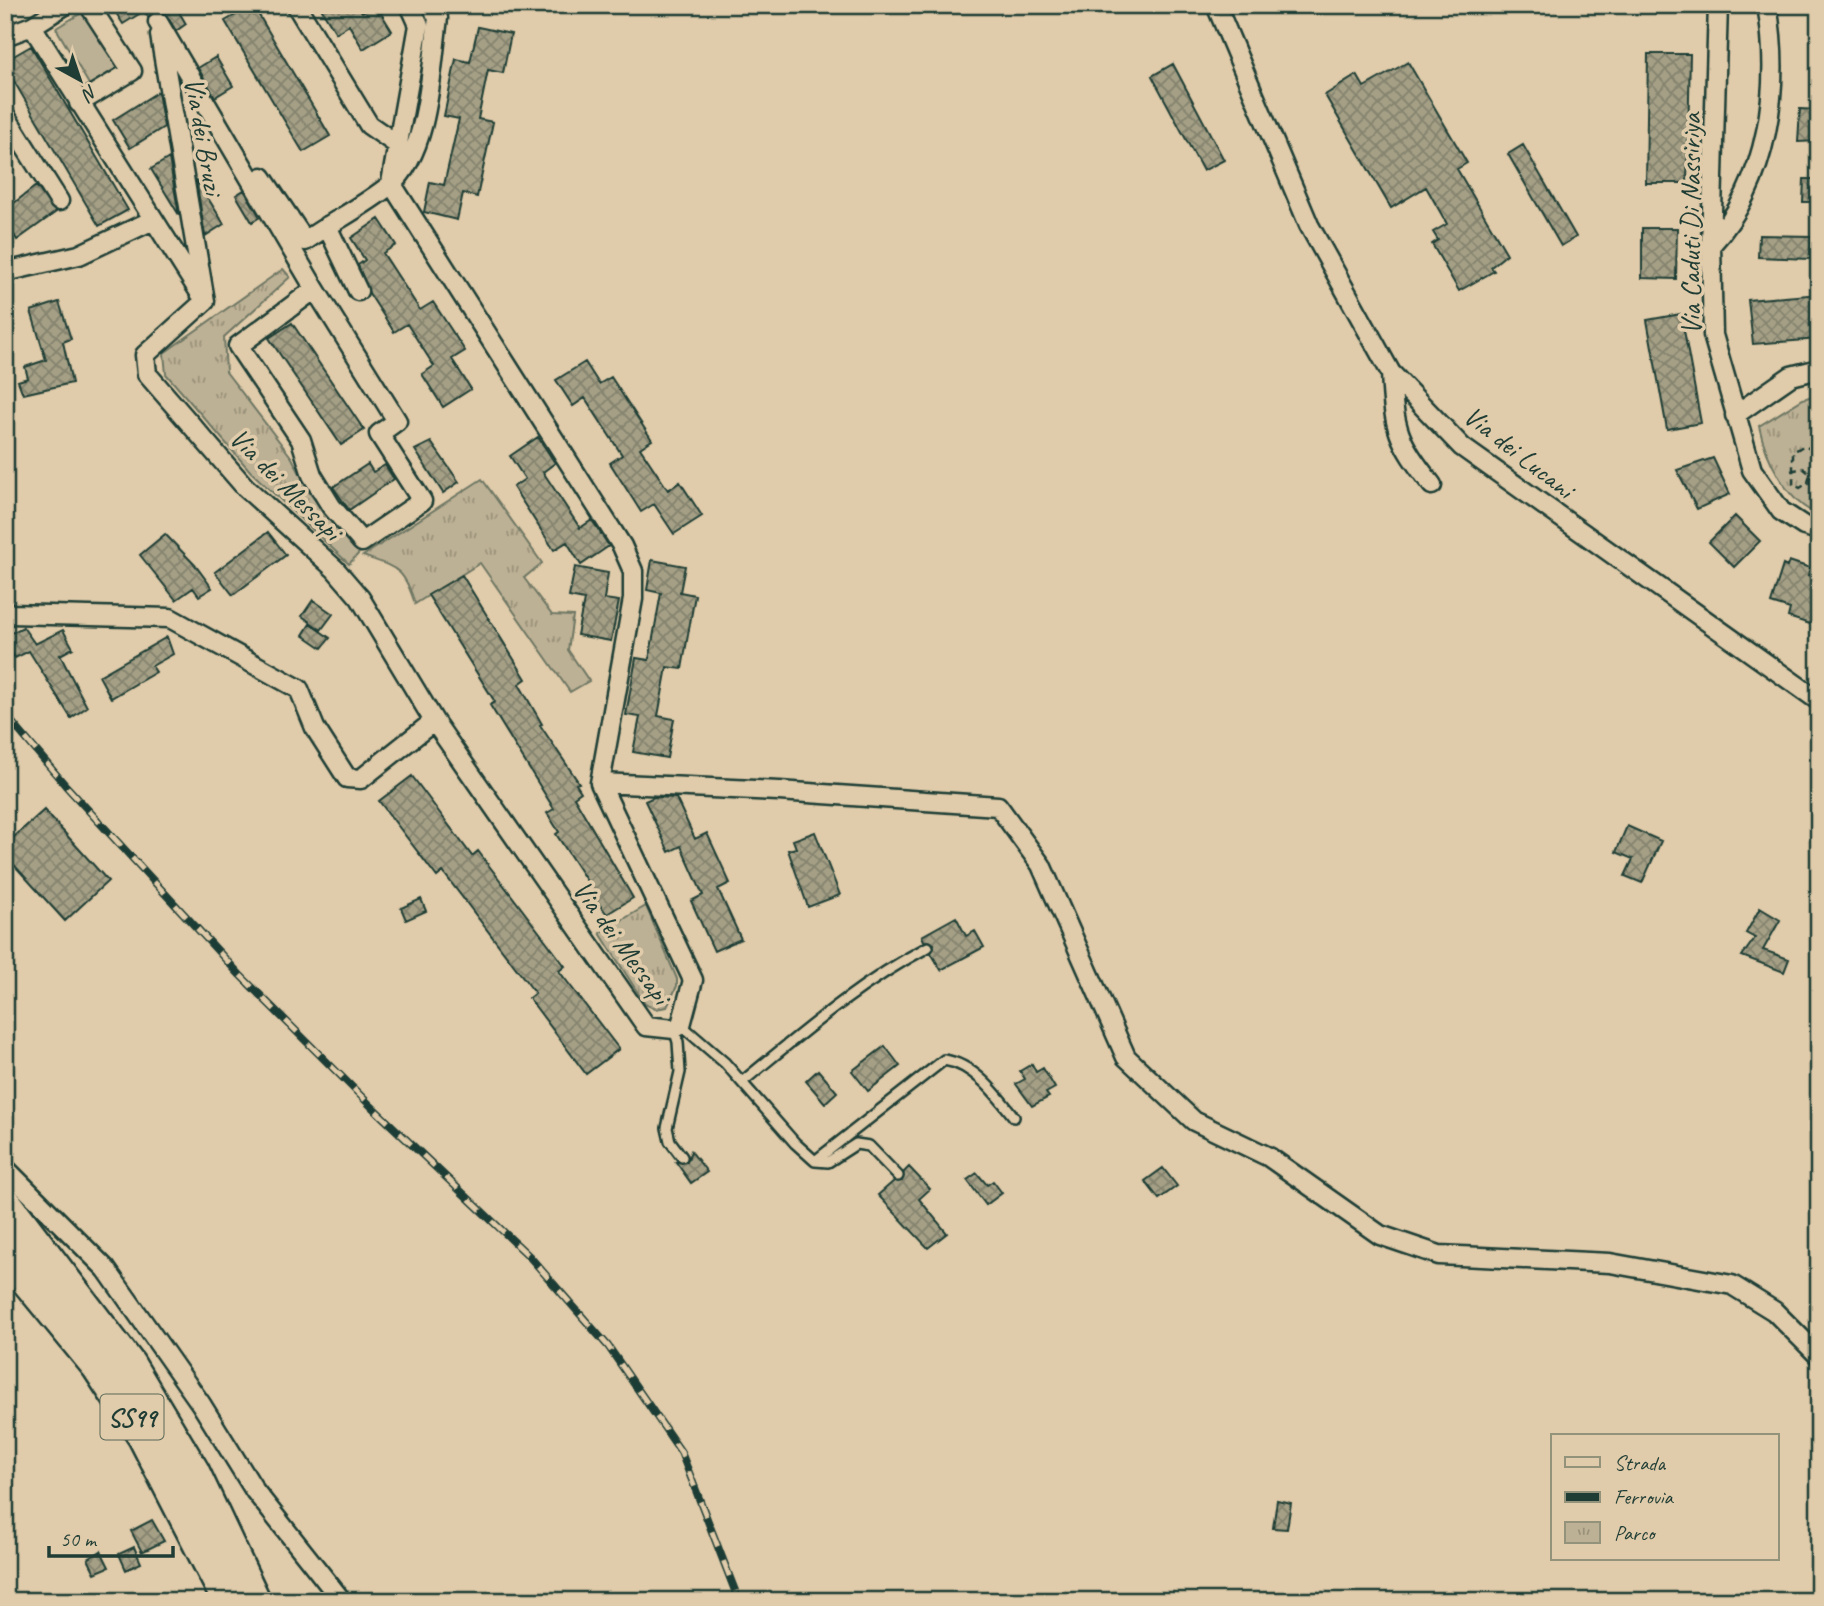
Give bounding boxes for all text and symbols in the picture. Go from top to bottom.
north arrow [46,46,116,116]
street label: Via dei Bruzi [177,75,232,201]
text: N [76,79,103,107]
street label: Via Caduti Di Nassiriya [1673,111,1708,335]
street label: Via dei Lucani [1457,398,1584,508]
street label: Via dei Messapi [222,420,352,550]
street label: Via dei Messapi [565,873,681,1014]
road number: SS99 [100,1394,164,1440]
legend [1551,1434,1778,1560]
text: Strada [1614,1450,1667,1476]
text: Ferrovia [1614,1484,1674,1510]
scale bar [49,1515,173,1559]
text: Parco [1614,1520,1657,1546]
text: 50 m [60,1526,98,1552]

